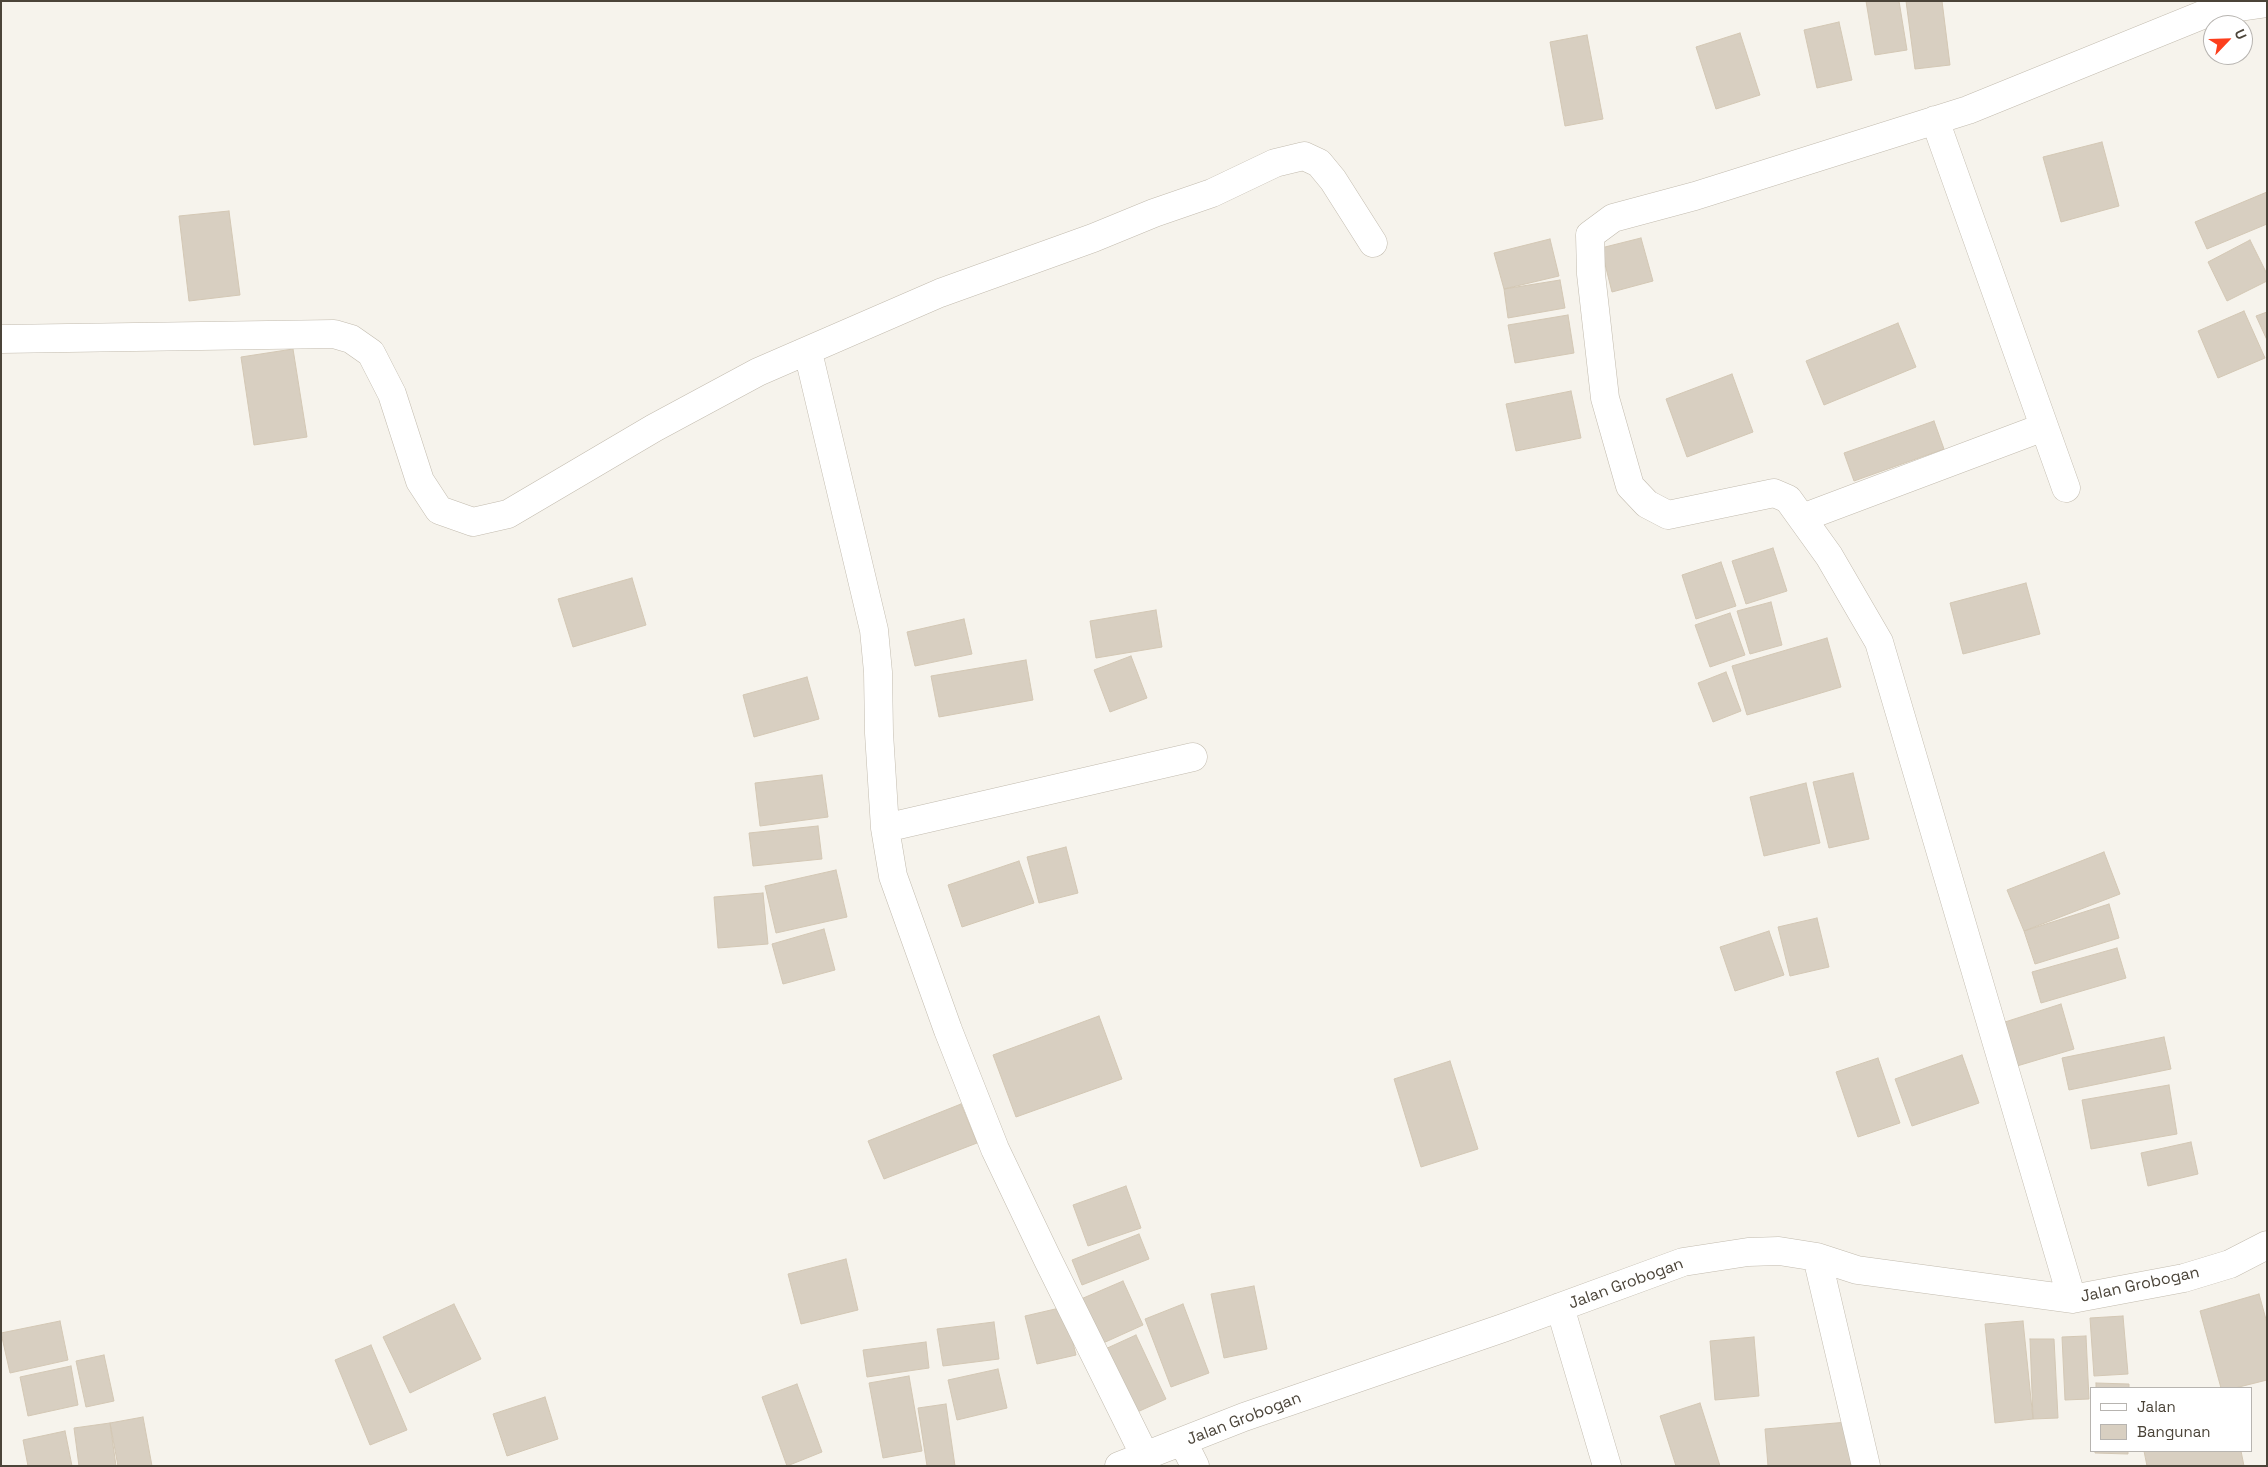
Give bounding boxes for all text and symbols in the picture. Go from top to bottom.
north arrow [2203,15,2253,65]
text: U [2231,26,2251,42]
street label: Jalan Grobogan [1566,1254,1686,1314]
street label: Jalan Grobogan [2079,1263,2201,1307]
legend [2090,1387,2253,1452]
street label: Jalan Grobogan [1184,1388,1304,1450]
text: Jalan [2137,1397,2176,1416]
text: Bangunan [2137,1422,2211,1441]

